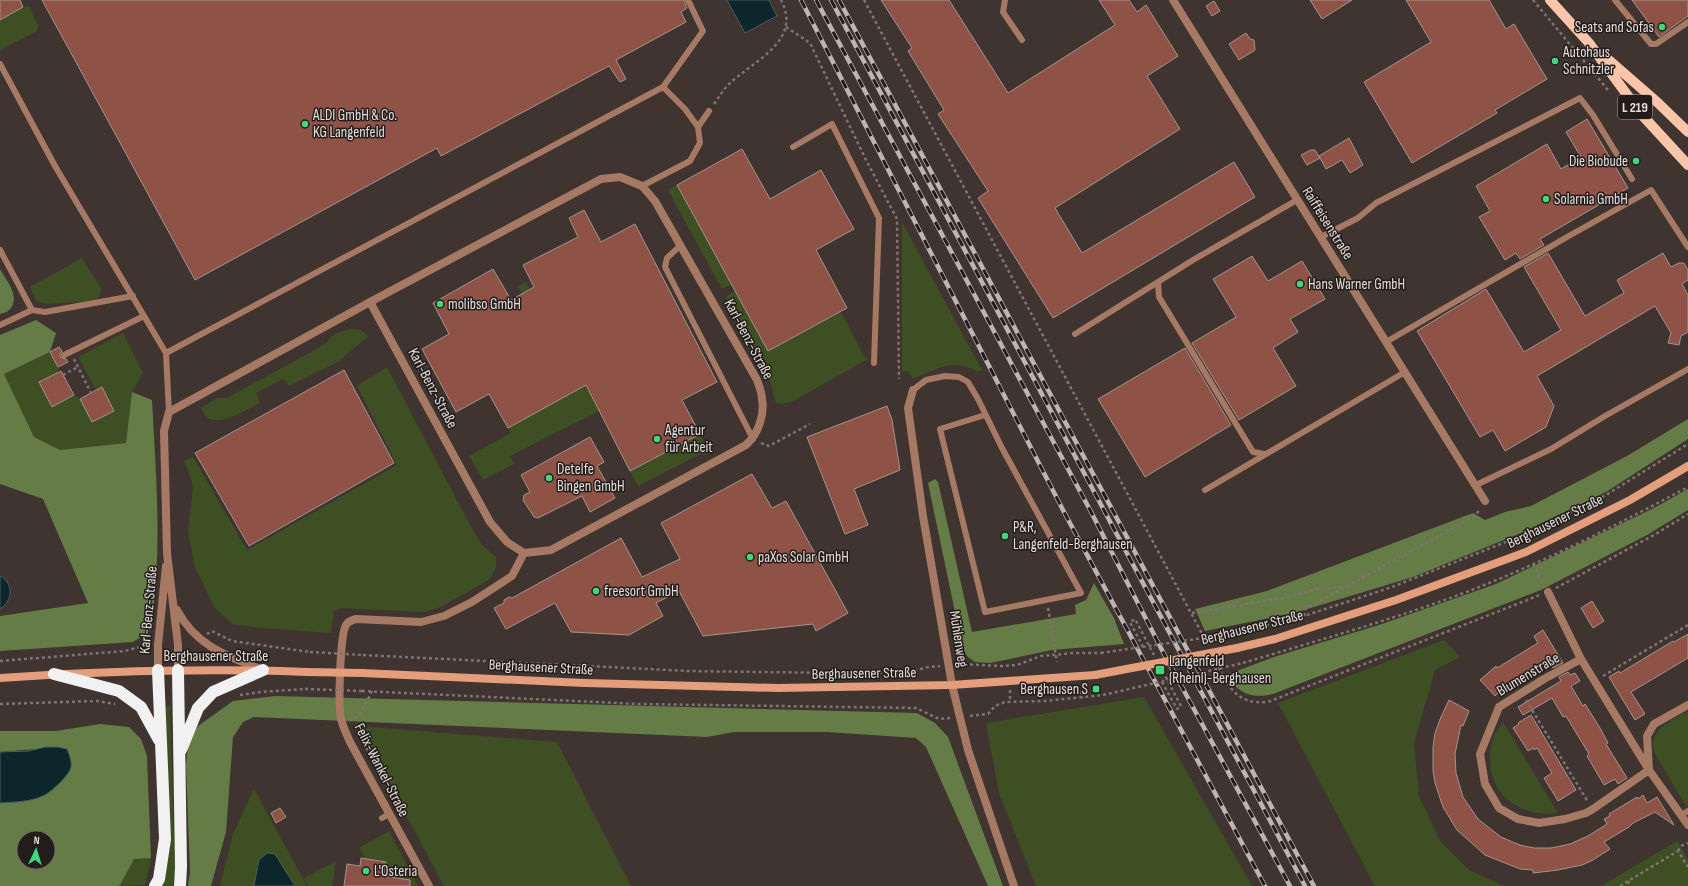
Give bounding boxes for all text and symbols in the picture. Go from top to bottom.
place label: Seats and Sofas [1575,18,1654,37]
marker: Seats and Sofas [1657,22,1667,32]
place label: Autohaus Schnitzler [1562,43,1615,79]
marker: Autohaus Schnitzler [1550,56,1560,66]
road number: L 219 [1618,95,1652,119]
place label: ALDI GmbH & Co. KG Langenfeld [312,106,397,142]
marker: ALDI GmbH & Co. KG Langenfeld [300,119,310,129]
place label: Die Biobude [1569,152,1628,171]
marker: Die Biobude [1631,156,1641,166]
street label: Raiffeisenstraße [1298,183,1357,263]
place label: Solarnia GmbH [1554,190,1628,209]
marker: Solarnia GmbH [1541,194,1551,204]
place label: Hans Warner GmbH [1308,275,1405,294]
marker: Hans Warner GmbH [1295,279,1305,289]
place label: molibso GmbH [448,295,521,314]
street label: Karl-Benz-Straße [719,296,778,383]
marker: molibso GmbH [435,299,445,309]
street label: Karl-Benz-Straße [403,345,462,432]
place label: Agentur für Arbeit [664,421,713,457]
marker: Agentur für Arbeit [652,434,662,444]
place label: Detelfe Bingen GmbH [557,460,625,496]
marker: Detelfe Bingen GmbH [544,473,554,483]
street label: Berghausener Straße [1504,490,1606,553]
place label: P&R, Langenfeld-Berghausen [1013,518,1133,554]
marker: P&R, Langenfeld-Berghausen [1000,531,1010,541]
place label: paXos Solar GmbH [758,548,849,567]
marker: paXos Solar GmbH [745,552,755,562]
street label: Karl-Benz-Straße [135,565,162,655]
place label: freesort GmbH [604,582,679,601]
marker: freesort GmbH [591,586,601,596]
street label: Berghausener Straße [1199,606,1305,649]
street label: Mühlenweg [945,609,972,669]
street label: Berghausener Straße [164,647,268,666]
street label: Blumenstraße [1493,648,1563,701]
place label: Langenfeld (Rheinl)-Berghausen [1169,652,1271,688]
street label: Berghausener Straße [488,655,594,680]
street label: Berghausener Straße [811,663,917,684]
marker: Langenfeld (Rheinl)-Berghausen [1154,664,1166,676]
place label: Berghausen S [1020,680,1088,699]
marker: Berghausen S [1091,684,1101,694]
street label: Felix-Wankel-Straße [350,720,413,820]
north arrow [16,830,56,870]
text: N [33,834,40,847]
place label: L'Osteria [374,862,417,881]
marker: L'Osteria [361,866,371,876]

